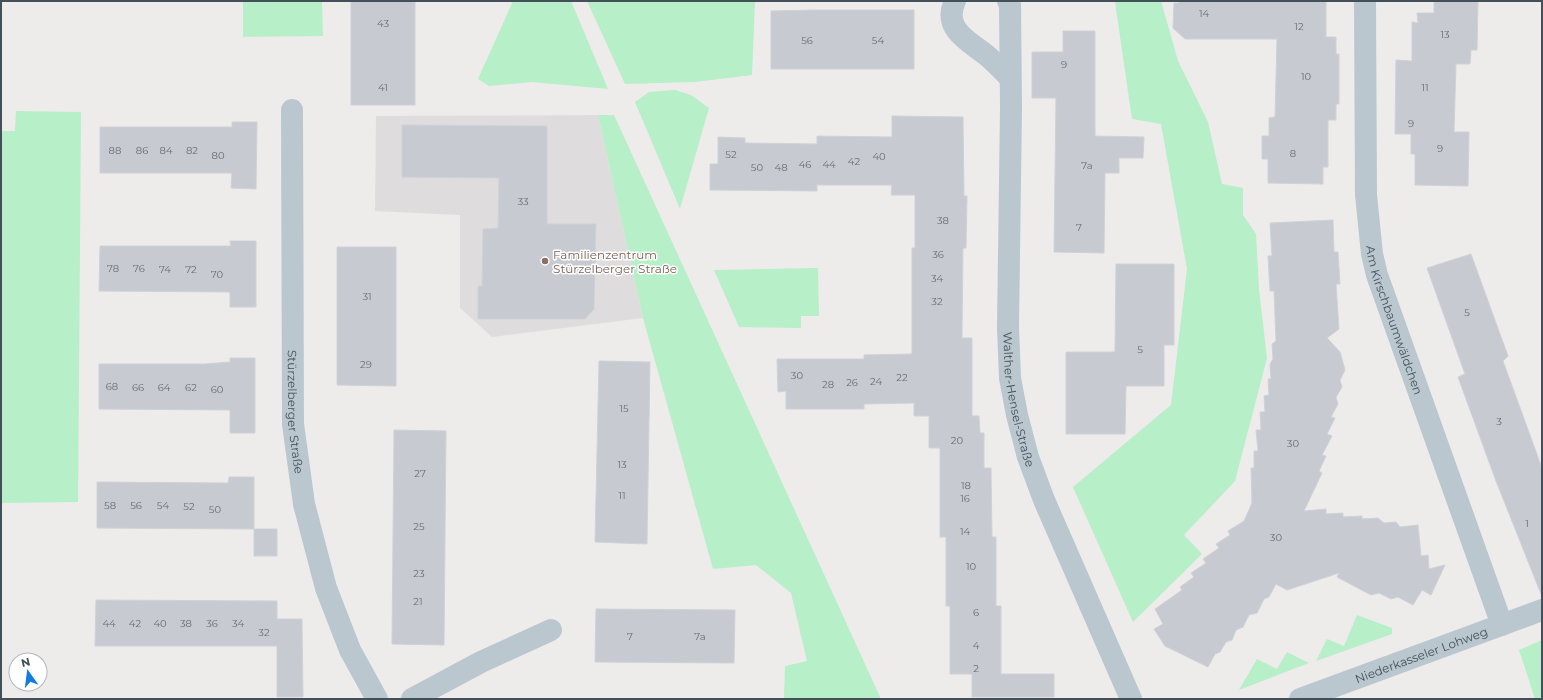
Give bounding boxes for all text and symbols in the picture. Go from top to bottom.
house number: 14 [1199,7,1209,20]
house number: 43 [377,17,389,30]
house number: 12 [1294,20,1304,33]
house number: 13 [1440,28,1450,41]
house number: 56 [801,34,813,47]
house number: 54 [872,34,885,47]
house number: 9 [1061,58,1067,71]
house number: 10 [1301,70,1311,83]
house number: 41 [378,81,388,94]
house number: 11 [1421,81,1429,94]
house number: 9 [1408,117,1414,130]
house number: 9 [1437,142,1443,155]
house number: 88 [109,144,121,157]
house number: 86 [136,144,148,157]
house number: 84 [160,144,173,157]
house number: 82 [186,144,198,157]
house number: 8 [1290,147,1296,160]
house number: 52 [725,148,737,161]
house number: 80 [212,149,225,162]
house number: 40 [872,150,886,163]
house number: 42 [848,155,860,168]
house number: 46 [799,158,811,171]
house number: 44 [822,158,836,171]
house number: 7a [1081,159,1093,172]
house number: 50 [751,161,764,174]
house number: 48 [774,161,788,174]
house number: 33 [517,195,529,208]
house number: 38 [937,214,949,227]
house number: 7 [1076,221,1082,234]
street label: Am Kirschbaumwäldchen [1364,245,1427,397]
place label: Familienzentrum Stürzelberger Straße [553,247,677,276]
house number: 36 [932,248,944,261]
marker: Familienzentrum Stürzelberger Straße [540,256,550,266]
house number: 78 [107,262,119,275]
house number: 76 [133,262,145,275]
house number: 74 [159,263,171,276]
house number: 72 [185,263,197,276]
house number: 70 [211,268,224,281]
house number: 34 [931,272,944,285]
house number: 31 [362,290,372,303]
house number: 32 [931,295,943,308]
house number: 5 [1464,306,1470,319]
street label: Walther-Hensel-Straße [1001,332,1039,469]
house number: 5 [1137,343,1143,356]
street label: Stürzelberger Straße [285,350,307,475]
house number: 29 [360,358,372,371]
house number: 30 [791,369,804,382]
house number: 22 [896,371,908,384]
house number: 24 [870,375,882,388]
house number: 26 [846,376,858,389]
house number: 28 [822,378,834,391]
house number: 68 [106,380,118,393]
house number: 66 [132,381,144,394]
house number: 64 [158,381,171,394]
house number: 62 [185,381,197,394]
house number: 60 [211,383,224,396]
house number: 15 [619,402,629,415]
house number: 3 [1496,415,1502,428]
house number: 20 [951,434,964,447]
house number: 30 [1287,437,1300,450]
house number: 13 [617,458,627,471]
house number: 27 [414,467,426,480]
house number: 18 [961,479,971,492]
house number: 11 [618,489,626,502]
house number: 16 [960,492,970,505]
house number: 58 [104,499,116,512]
house number: 56 [130,499,142,512]
house number: 54 [157,499,170,512]
house number: 52 [183,500,195,513]
house number: 50 [209,503,222,516]
house number: 1 [1525,517,1529,530]
house number: 25 [413,520,425,533]
house number: 14 [960,525,970,538]
house number: 30 [1270,531,1283,544]
house number: 10 [966,560,976,573]
house number: 23 [413,567,425,580]
house number: 21 [413,595,423,608]
house number: 6 [973,606,979,619]
house number: 44 [102,617,116,630]
house number: 42 [129,617,141,630]
house number: 40 [153,617,167,630]
house number: 38 [180,617,192,630]
house number: 36 [206,617,218,630]
house number: 34 [232,617,245,630]
street label: Niederkasseler Lohweg [1353,623,1490,686]
house number: 32 [258,626,270,639]
house number: 7 [627,630,633,643]
house number: 7a [694,630,706,643]
house number: 4 [973,639,980,652]
north arrow [8,652,48,692]
text: N [20,654,32,670]
house number: 2 [973,662,979,675]

